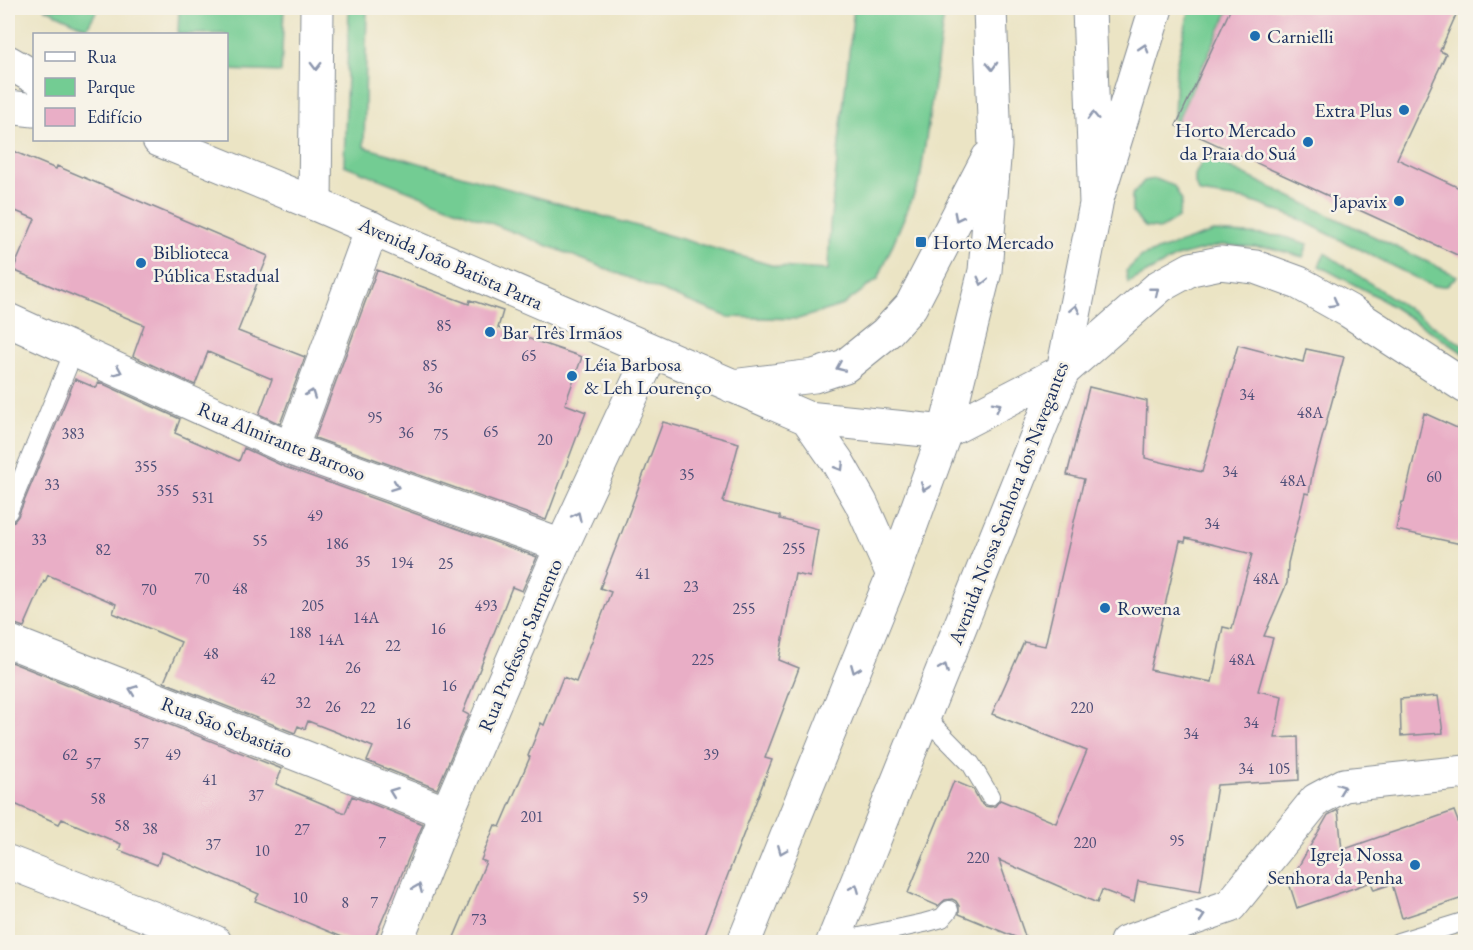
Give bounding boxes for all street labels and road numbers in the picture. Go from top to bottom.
street label: Avenida João Batista Parra [354,210,547,315]
street label: Avenida Nossa Senhora dos Navegantes [942,358,1074,649]
street label: Rua Almirante Barroso [194,396,370,487]
street label: Rua Professor Sarmento [472,554,568,736]
street label: Rua São Sebastião [158,690,296,764]

